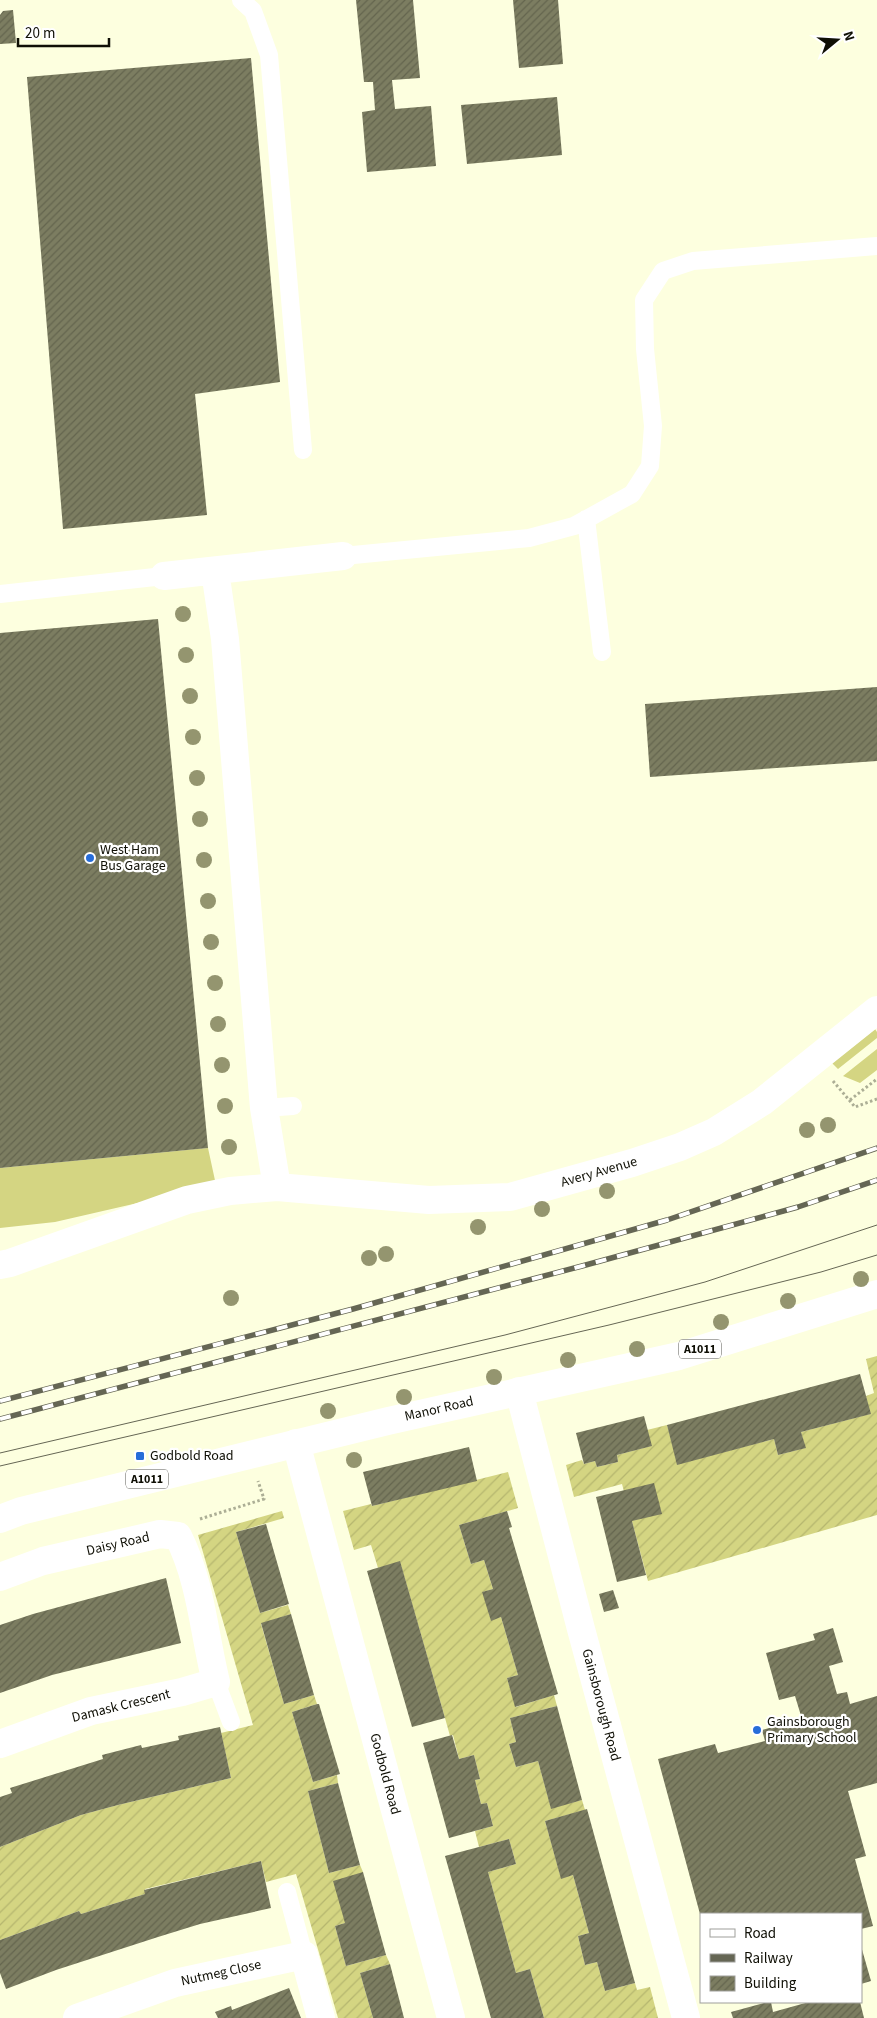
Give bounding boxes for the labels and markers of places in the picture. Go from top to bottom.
place label: West Ham Bus Garage [100,840,166,876]
marker: West Ham Bus Garage [84,852,96,864]
place label: Godbold Road [150,1446,234,1466]
marker: Godbold Road [134,1450,146,1462]
place label: Gainsborough Primary School [767,1712,857,1748]
marker: Gainsborough Primary School [751,1724,763,1736]

